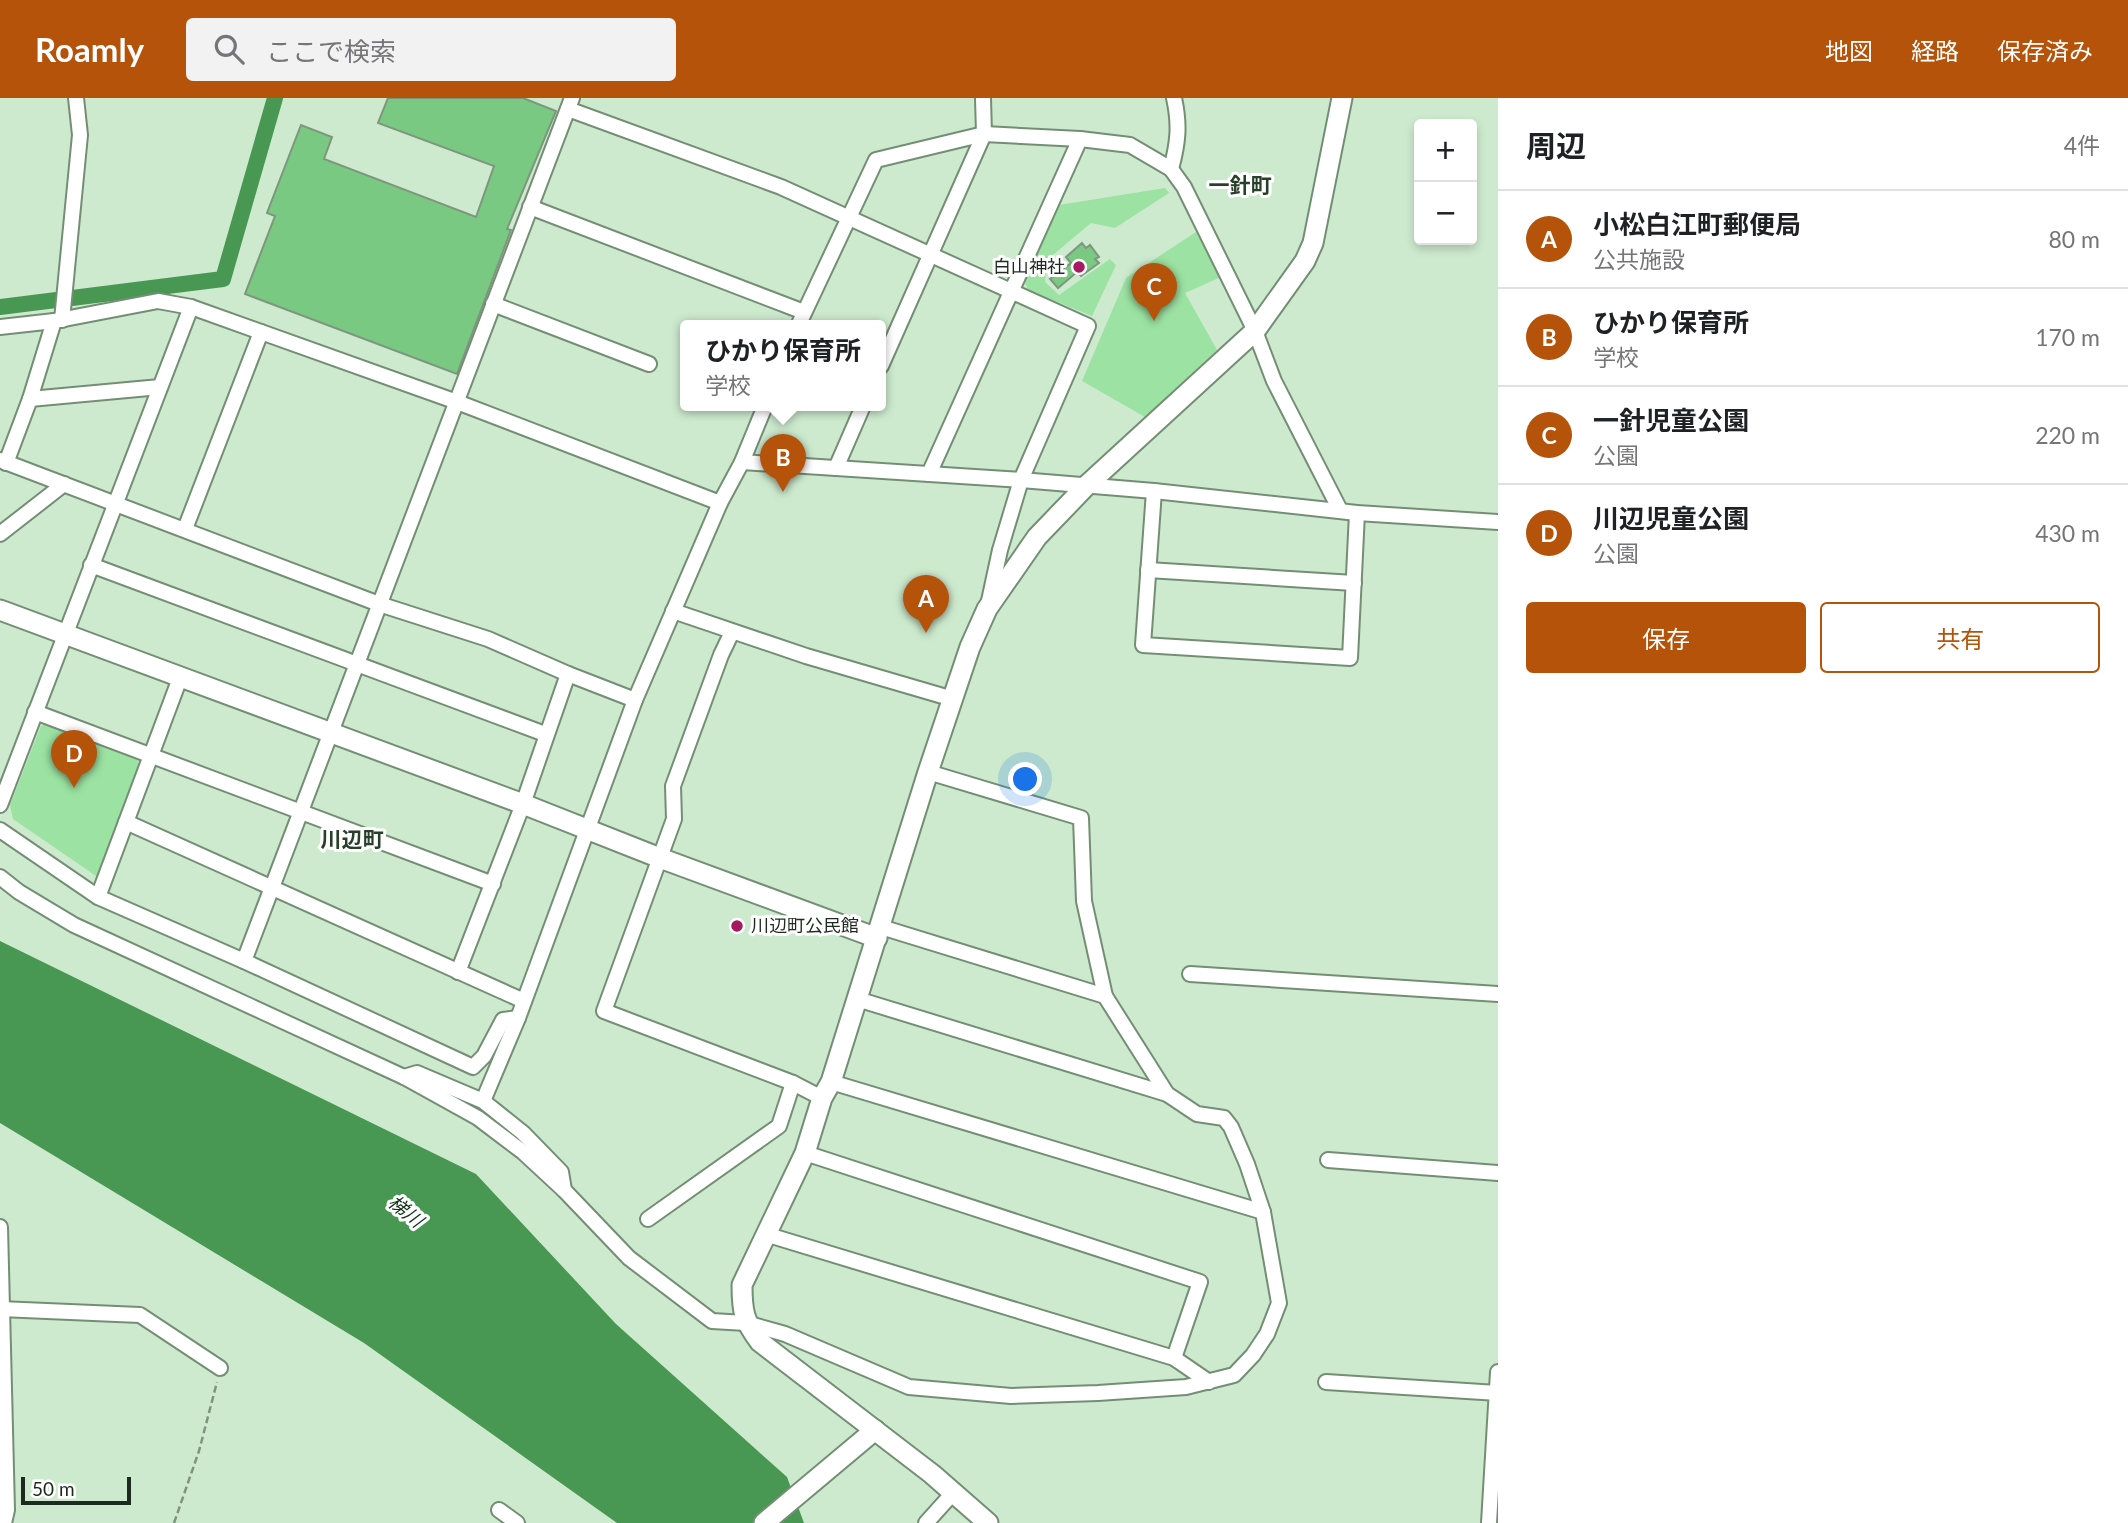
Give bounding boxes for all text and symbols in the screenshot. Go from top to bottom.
search box [186,18,676,81]
text: Roamly [35,29,144,69]
icon: search [210,30,248,68]
text: ここで検索 [266,35,396,67]
text: 地図 [1825,36,1873,65]
text: 経路 [1911,36,1959,65]
text: 保存済み [1997,36,2093,65]
map controls [1414,119,1477,245]
button: + [1414,119,1477,182]
text: 周辺 [1526,127,1586,163]
text: 4件 [2064,131,2100,159]
district label: 一針町 [1209,172,1272,197]
button: − [1414,182,1477,245]
text: 小松白江町郵便局 [1593,208,1801,240]
text: A [1541,225,1557,253]
text: 80 m [2049,225,2100,253]
text: 公共施設 [1593,245,1685,273]
place label: 白山神社 [993,255,1065,277]
marker: 白山神社 [1071,259,1087,275]
pin: C [1131,263,1177,321]
text: ひかり保育所 [1593,306,1749,338]
popup [680,320,886,411]
text: B [1541,323,1557,351]
text: 170 m [2035,323,2100,351]
text: ひかり保育所 [705,334,861,366]
text: 学校 [1593,343,1639,371]
text: 学校 [705,371,751,399]
text: 一針児童公園 [1593,404,1749,436]
text: C [1541,421,1557,449]
text: 220 m [2035,421,2100,449]
pin: B [760,434,806,492]
text: 公園 [1593,441,1639,469]
text: 川辺児童公園 [1593,502,1749,534]
text: D [1540,519,1558,547]
text: 430 m [2035,519,2100,547]
text: 公園 [1593,539,1639,567]
pin: A [903,575,949,633]
button: 保存 [1526,602,1806,673]
button: 共有 [1820,602,2100,673]
pin: D [51,730,97,788]
your location [1008,762,1042,796]
district label: 川辺町 [321,826,384,851]
place label: 川辺町公民館 [751,914,859,936]
marker: 川辺町公民館 [729,918,745,934]
water label: 梯川 [384,1190,430,1233]
scale bar [21,1474,131,1506]
text: 50 m [32,1477,75,1500]

